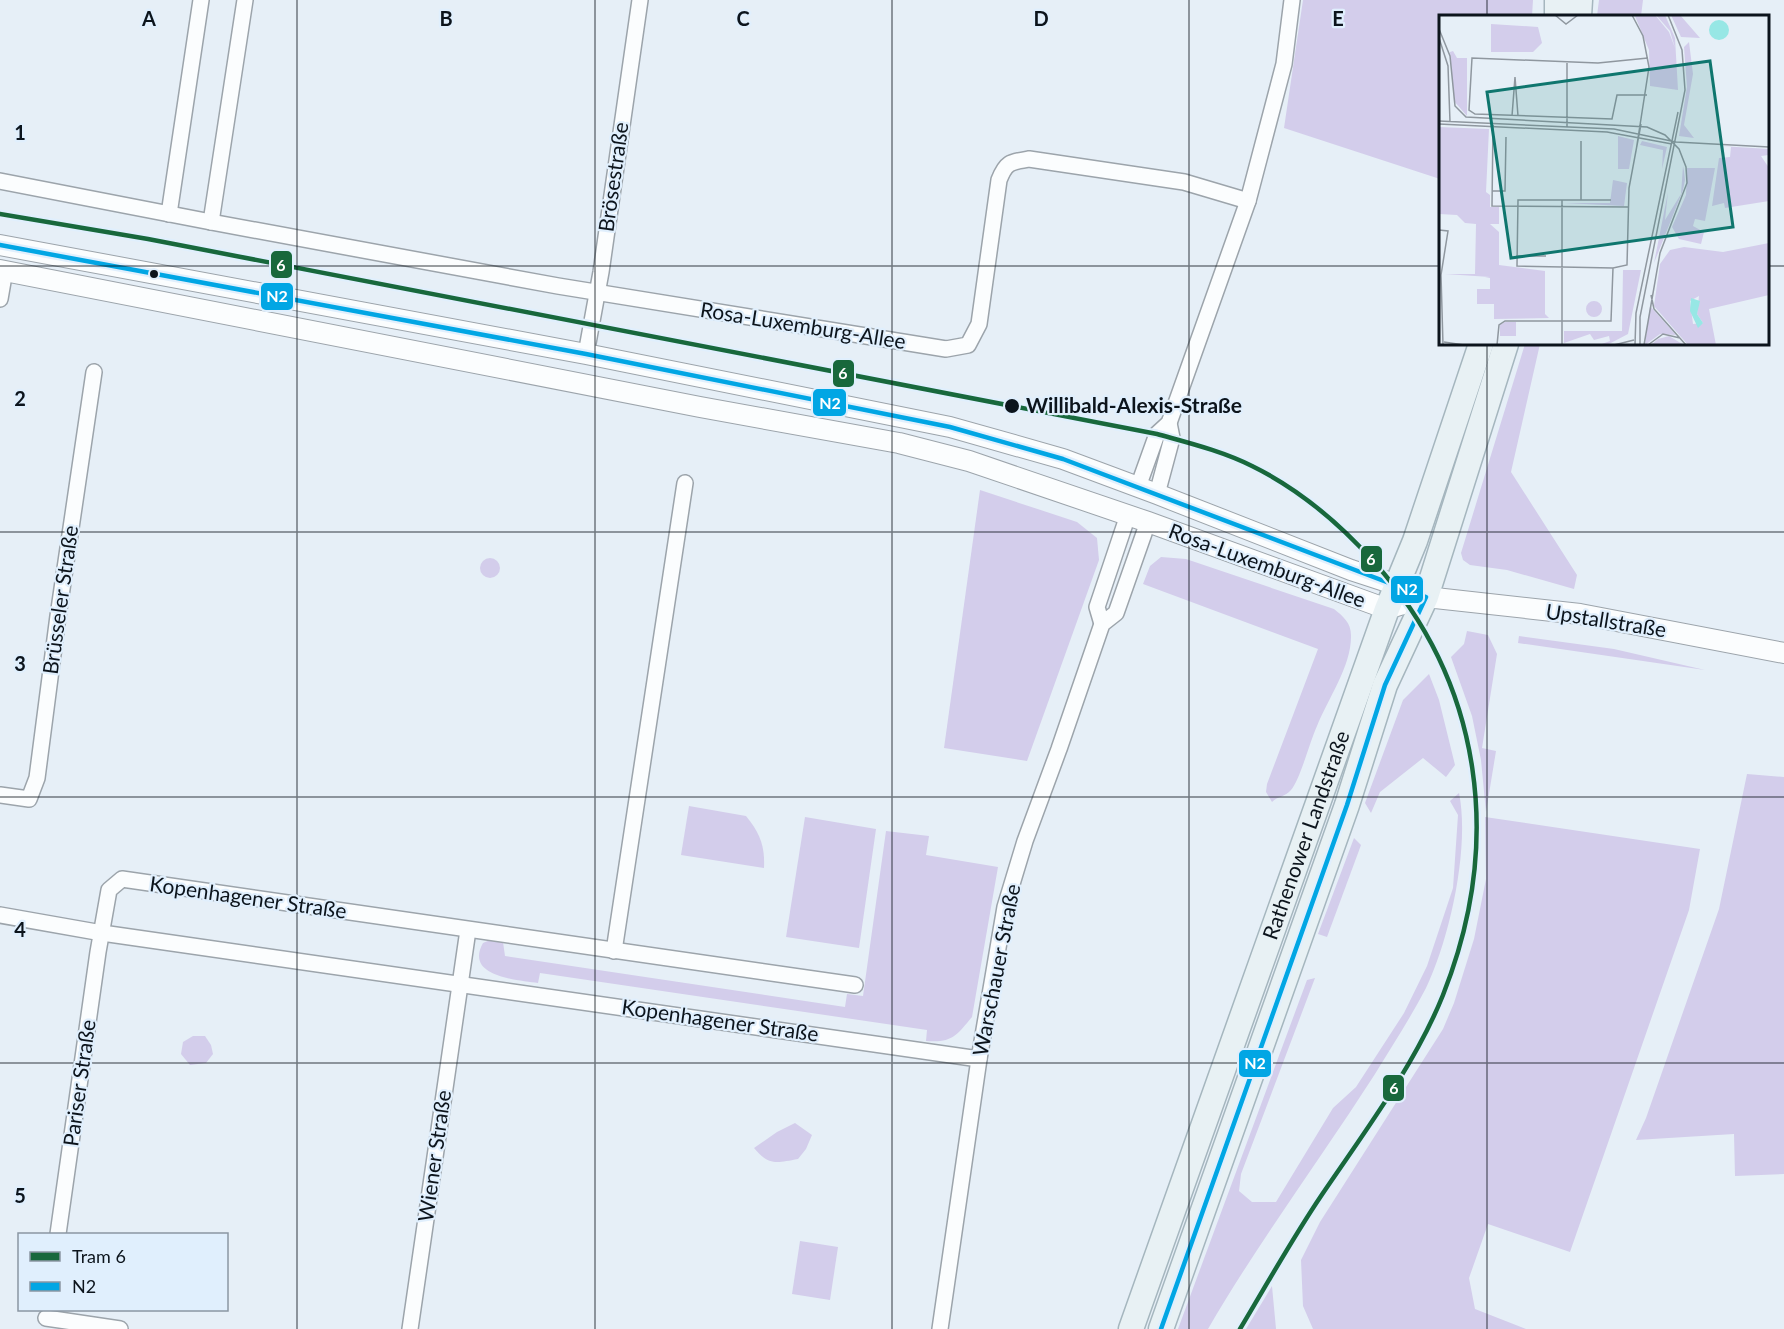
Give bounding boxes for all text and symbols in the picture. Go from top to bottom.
text: A [141,6,156,30]
text: B [439,6,453,30]
text: C [736,6,750,30]
text: D [1033,6,1049,30]
text: E [1332,6,1344,30]
inset map [1439,15,1769,345]
text: 1 [14,120,26,144]
street label: Brösestraße [592,120,633,233]
line badge: 6 [270,250,293,279]
text: 6 [276,255,286,274]
unlabelled marker [148,268,160,280]
line badge: N2 [260,282,294,311]
text: N2 [266,286,288,305]
street label: Rosa-Luxemburg-Allee [699,296,908,353]
line badge: 6 [832,359,855,388]
text: 6 [838,363,848,382]
text: 2 [14,386,26,410]
line badge: N2 [812,388,847,417]
place label: Willibald-Alexis-Straße [1026,392,1242,417]
text: N2 [819,393,841,412]
marker: Willibald-Alexis-Straße [1003,397,1021,415]
street label: Rosa-Luxemburg-Allee [1166,517,1369,612]
street label: Brüsseler Straße [37,524,82,676]
line badge: 6 [1360,545,1383,573]
text: 6 [1366,549,1376,568]
line badge: N2 [1390,575,1424,604]
text: N2 [1396,579,1418,598]
street label: Upstallstraße [1544,598,1668,641]
text: 3 [14,651,26,675]
street label: Rathenower Landstraße [1257,727,1354,942]
street label: Kopenhagener Straße [148,870,348,923]
street label: Warschauer Straße [967,882,1024,1058]
text: 4 [14,917,26,941]
street label: Kopenhagener Straße [620,993,820,1046]
street label: Pariser Straße [57,1018,100,1148]
line badge: N2 [1238,1049,1272,1078]
text: N2 [1244,1053,1266,1072]
line badge: 6 [1382,1074,1405,1102]
text: 6 [1389,1078,1399,1097]
street label: Wiener Straße [412,1088,455,1223]
text: 5 [14,1183,26,1207]
legend [18,1233,228,1311]
text: Tram 6 [72,1245,126,1267]
text: N2 [72,1275,96,1297]

